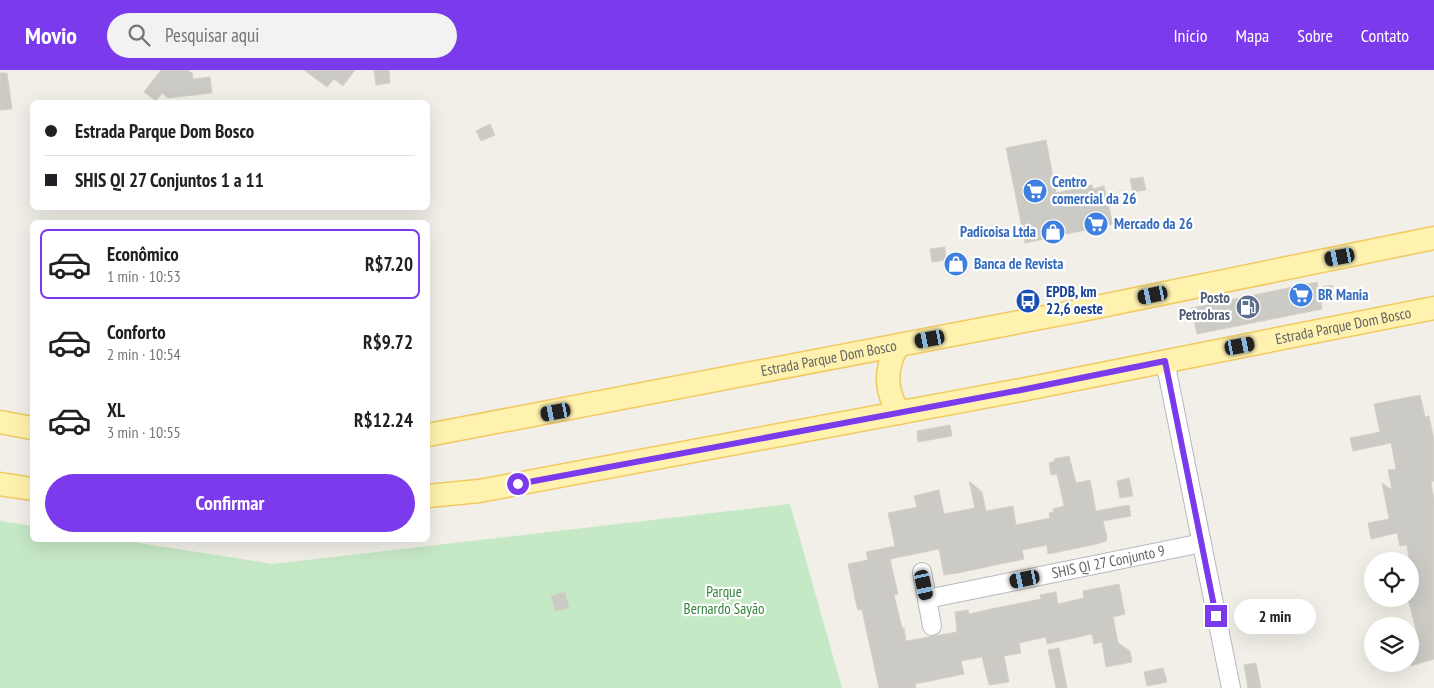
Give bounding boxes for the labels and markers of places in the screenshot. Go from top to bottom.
place label: Centro comercial da 26 [1052,172,1136,208]
supermarket icon: Centro comercial da 26 [1022,178,1048,204]
supermarket icon: Mercado da 26 [1083,211,1109,237]
place label: Mercado da 26 [1114,214,1193,233]
shop icon: Padicoisa Ltda [1040,219,1066,245]
place label: Padicoisa Ltda [960,222,1036,241]
shop icon: Banca de Revista [943,251,969,277]
place label: Banca de Revista [974,254,1063,273]
place label: EPDB, km 22,6 oeste [1046,282,1103,318]
supermarket icon: BR Mania [1288,282,1314,308]
place label: BR Mania [1318,285,1368,304]
bus stop icon: EPDB, km 22,6 oeste [1015,288,1041,314]
place label: Posto Petrobras [1179,288,1230,324]
fuel station icon: Posto Petrobras [1235,294,1261,320]

